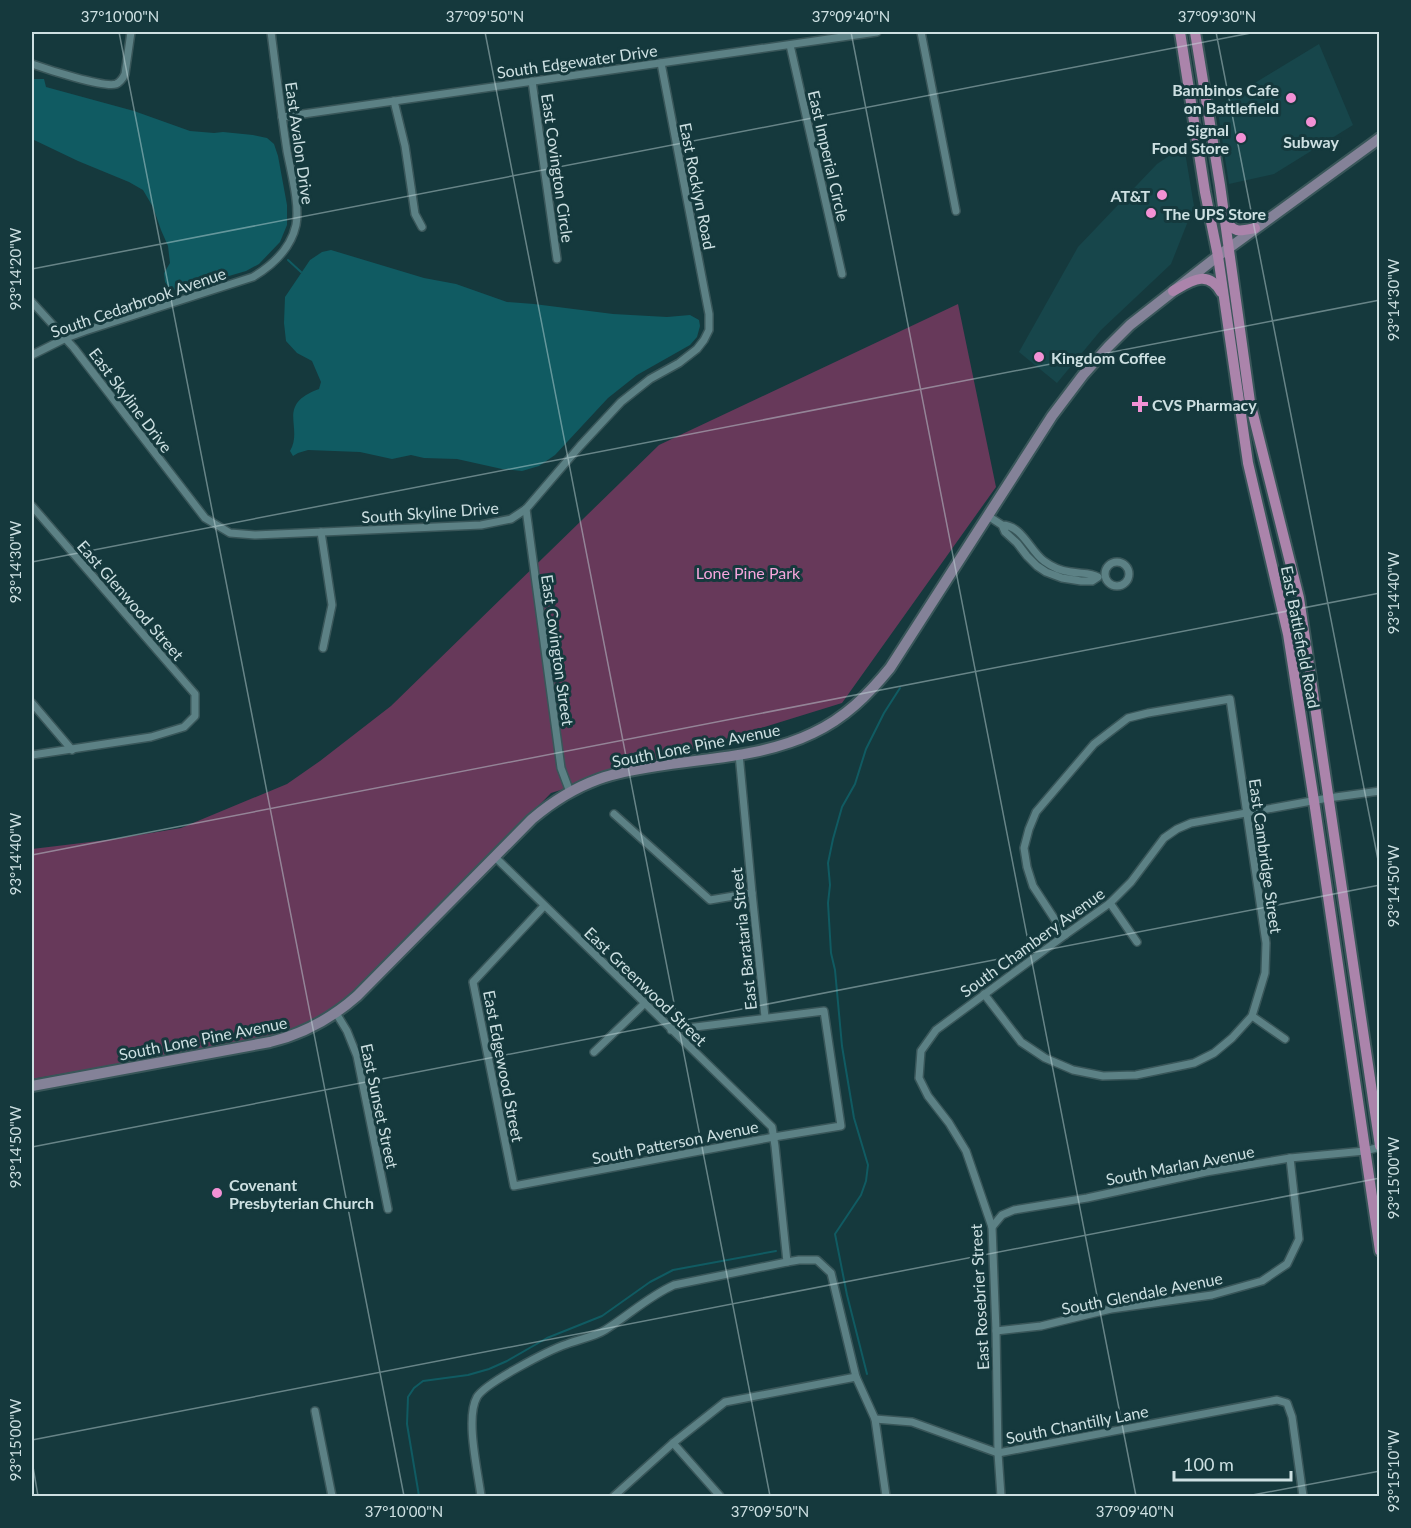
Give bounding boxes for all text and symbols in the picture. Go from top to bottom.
text: 37°10'00"N [81,7,159,25]
text: 37°09'50"N [446,7,524,25]
text: 37°09'40"N [812,7,890,25]
text: 37°09'30"N [1178,7,1256,25]
street label: South Edgewater Drive [495,40,659,82]
street label: East Avalon Drive [282,80,318,206]
place label: Bambinos Cafe on Battlefield [1172,80,1279,117]
street label: East Imperial Circle [805,88,853,224]
marker: Bambinos Cafe on Battlefield [1284,91,1298,105]
street label: East Covington Circle [538,92,578,244]
marker: Subway [1304,115,1318,129]
place label: Signal Food Store [1152,120,1229,157]
street label: East Rocklyn Road [676,121,720,251]
marker: Signal Food Store [1234,131,1248,145]
place label: Subway [1283,132,1339,151]
place label: AT&T [1109,186,1150,205]
marker: AT&T [1155,188,1169,202]
place label: The UPS Store [1163,204,1267,223]
marker: The UPS Store [1144,206,1158,220]
text: 93°14'20"W [6,227,24,310]
text: 93°14'30"W [1384,258,1402,341]
street label: South Cedarbrook Avenue [48,263,228,341]
street label: East Skyline Drive [85,344,177,456]
place label: Kingdom Coffee [1051,348,1167,367]
marker: Kingdom Coffee [1032,350,1046,364]
place label: CVS Pharmacy [1152,395,1257,414]
marker: CVS Pharmacy [1133,397,1147,411]
street label: South Skyline Drive [361,498,499,526]
text: 93°14'30"W [6,520,24,603]
street label: East Glenwood Street [74,536,188,664]
text: 93°14'40"W [1384,551,1402,634]
park label: Lone Pine Park [696,563,801,582]
street label: East Battlefield Road [1278,564,1324,710]
street label: East Covington Street [538,573,578,727]
street label: South Lone Pine Avenue [610,719,782,771]
street label: East Cambridge Street [1246,777,1286,935]
text: 93°14'40"W [6,812,24,895]
text: 93°14'50"W [1384,844,1402,927]
street label: East Barataria Street [726,867,760,1011]
street label: South Chambery Avenue [956,883,1108,1001]
street label: East Greenwood Street [581,923,711,1049]
street label: East Edgewood Street [480,989,528,1144]
street label: South Lone Pine Avenue [117,1012,289,1064]
street label: East Sunset Street [357,1042,403,1171]
text: 93°14'50"W [6,1105,24,1188]
street label: South Patterson Avenue [590,1117,760,1167]
text: 93°15'00"W [1384,1136,1402,1219]
street label: South Marlan Avenue [1104,1141,1256,1189]
place label: Covenant Presbyterian Church [229,1175,374,1212]
marker: Covenant Presbyterian Church [210,1186,224,1200]
street label: East Rosebrier Street [966,1223,992,1371]
street label: South Glendale Avenue [1060,1268,1224,1318]
text: 93°15'00"W [6,1398,24,1481]
street label: South Chantilly Lane [1004,1401,1150,1447]
text: 93°15'10"W [1384,1429,1402,1512]
scale bar [1174,1444,1291,1482]
text: 100 m [1183,1453,1234,1475]
text: 37°10'00"N [365,1502,443,1520]
text: 37°09'50"N [731,1502,809,1520]
text: 37°09'40"N [1096,1502,1174,1520]

